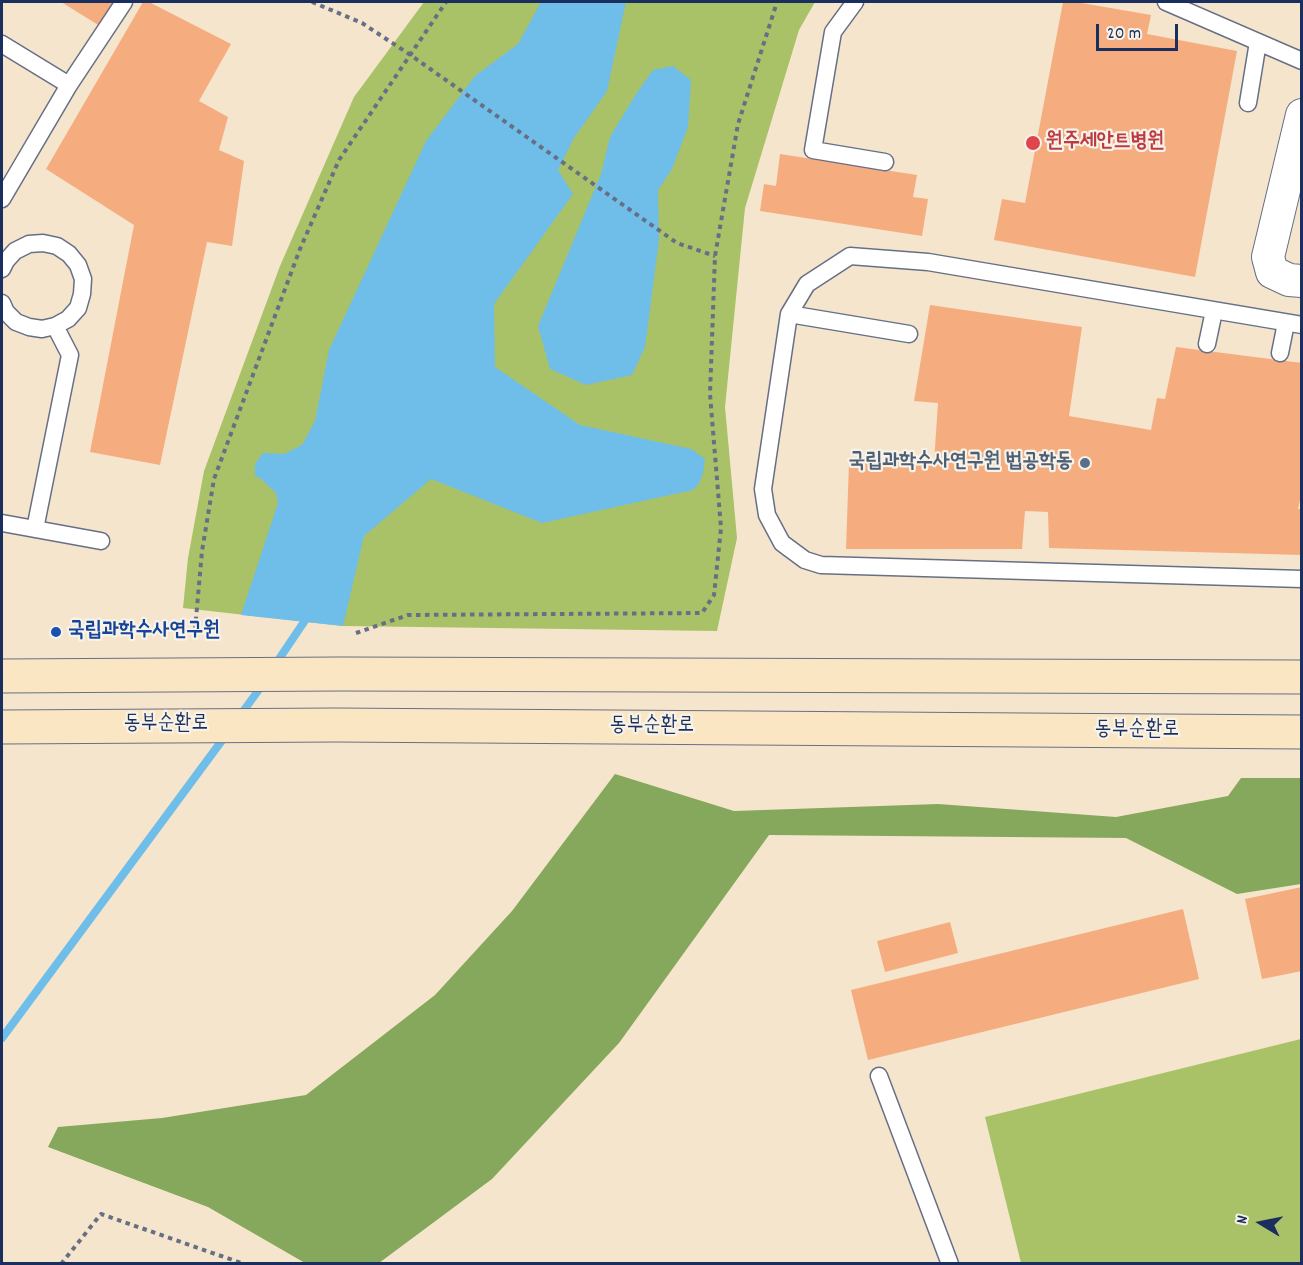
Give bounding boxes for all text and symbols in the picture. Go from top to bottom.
scale bar [1099,12,1182,50]
text: 20 m [1107,22,1141,47]
place label: 원주세안트병원 [1046,130,1164,156]
marker: 원주세안트병원 [1024,134,1042,152]
place label: 국립과학수사연구원 법공학동 [849,450,1073,476]
marker: 국립과학수사연구원 법공학동 [1078,456,1092,470]
place label: 국립과학수사연구원 [68,619,220,645]
marker: 국립과학수사연구원 [49,625,63,639]
street label: 동부순환로 [124,712,208,738]
street label: 동부순환로 [610,714,694,740]
street label: 동부순환로 [1095,718,1179,744]
north arrow [1231,1193,1291,1253]
text: N [1231,1214,1255,1226]

